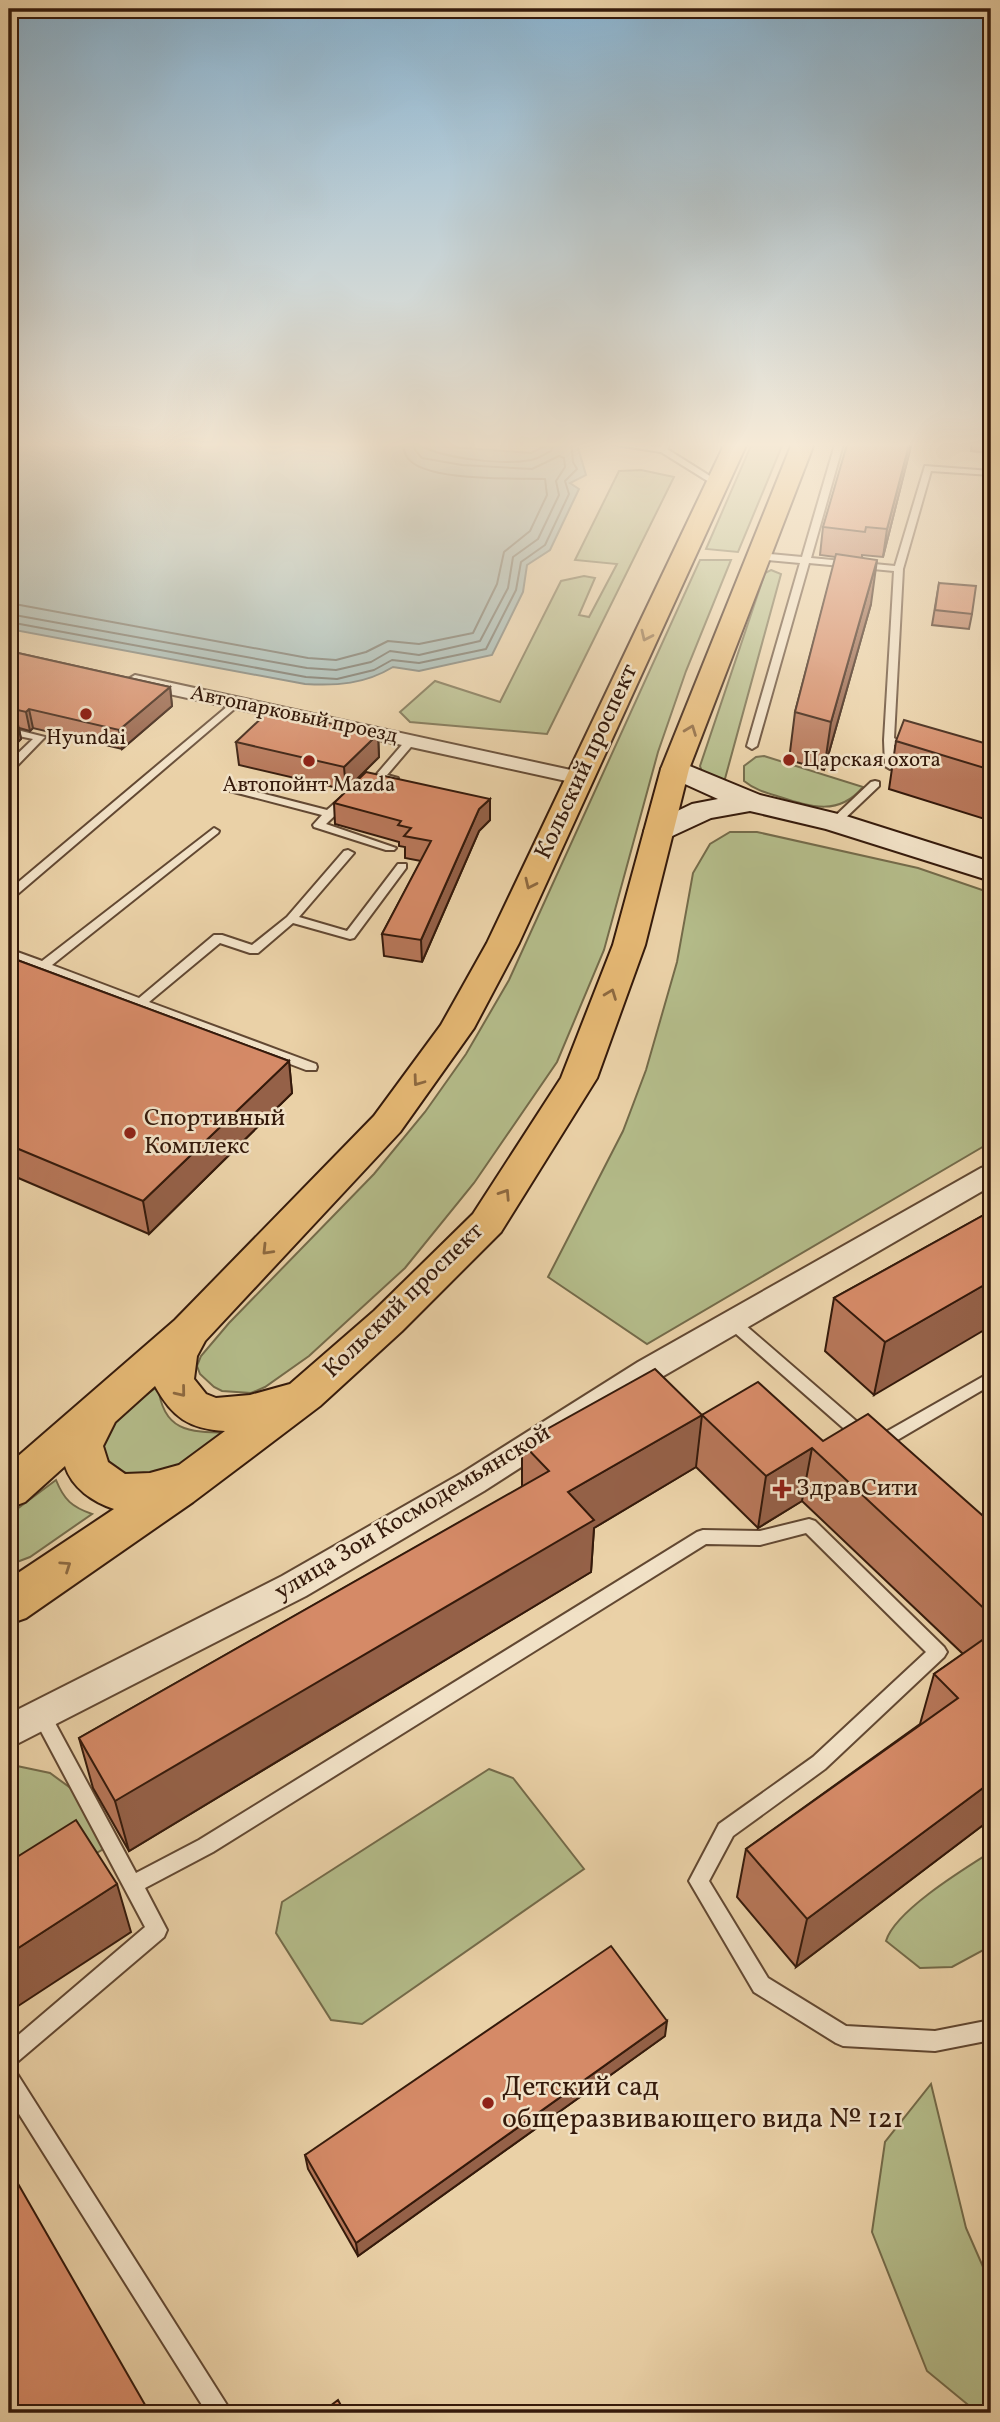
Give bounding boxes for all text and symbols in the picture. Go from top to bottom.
one-way arrow [640,628,654,641]
street label: Кольский проспект [527,659,647,865]
street label: Автопарковый проезд [188,679,400,751]
marker: Hyundai [78,706,94,722]
place label: Hyundai [46,724,126,753]
one-way arrow [682,724,696,736]
place label: Царская охота [803,746,941,775]
marker: Царская охота [781,752,797,768]
marker: Автопойнт Mazda [301,753,317,769]
place label: Автопойнт Mazda [223,771,395,800]
one-way arrow [525,877,539,889]
one-way arrow [602,988,616,1000]
one-way arrow [414,1073,426,1086]
place label: Спортивный Комплекс [144,1102,285,1164]
marker: Спортивный Комплекс [122,1125,138,1141]
one-way arrow [497,1189,510,1202]
street label: Кольский проспект [316,1215,492,1387]
one-way arrow [262,1242,275,1255]
one-way arrow [173,1384,186,1397]
street label: улица Зои Космодемьянской [269,1417,557,1609]
place label: ЗдравСити [796,1472,918,1506]
marker: ЗдравСити [774,1481,790,1497]
one-way arrow [58,1561,71,1574]
place label: Детский сад общеразвивающего вида № 121 [502,2068,904,2139]
marker: Детский сад общеразвивающего вида № 121 [480,2095,496,2111]

